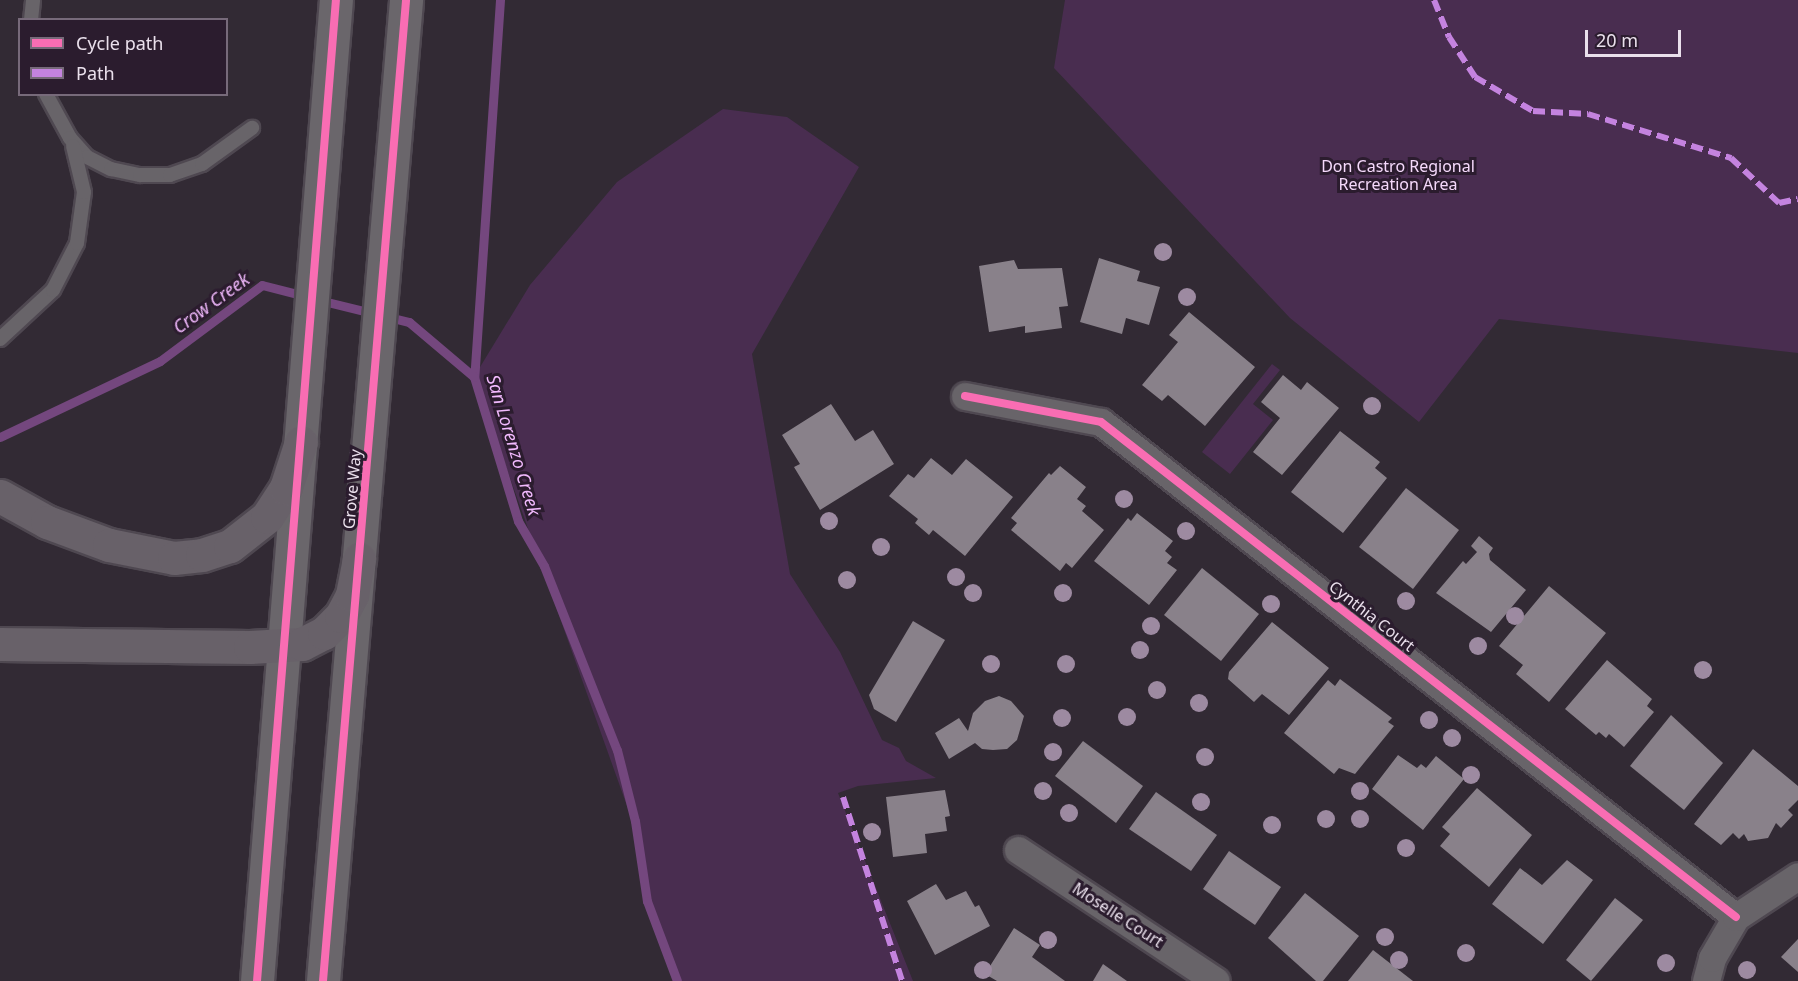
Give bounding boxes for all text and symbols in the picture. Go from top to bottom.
legend [18,18,228,96]
scale bar [1588,18,1684,56]
text: 20 m [1596,28,1638,52]
text: Cycle path [76,31,163,55]
text: Path [76,61,115,85]
park label: Don Castro Regional Recreation Area [1321,156,1475,194]
water label: Crow Creek [169,268,253,338]
water label: San Lorenzo Creek [482,372,546,518]
street label: Grove Way [339,448,365,530]
street label: Cynthia Court [1325,577,1419,655]
street label: Moselle Court [1069,879,1167,951]

